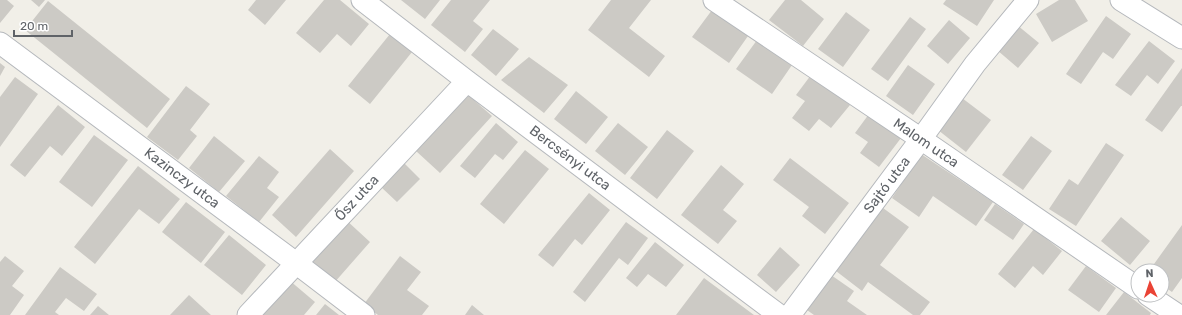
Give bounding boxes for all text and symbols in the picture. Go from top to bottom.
scale bar [14,12,72,38]
text: 20 m [20,19,48,33]
street label: Malom utca [890,115,962,171]
street label: Bercsényi utca [526,122,614,194]
street label: Kazinczy utca [141,144,223,212]
street label: Sajtó utca [860,153,914,217]
street label: Ősz utca [331,171,382,224]
north arrow [1130,263,1170,303]
text: N [1145,267,1154,280]

